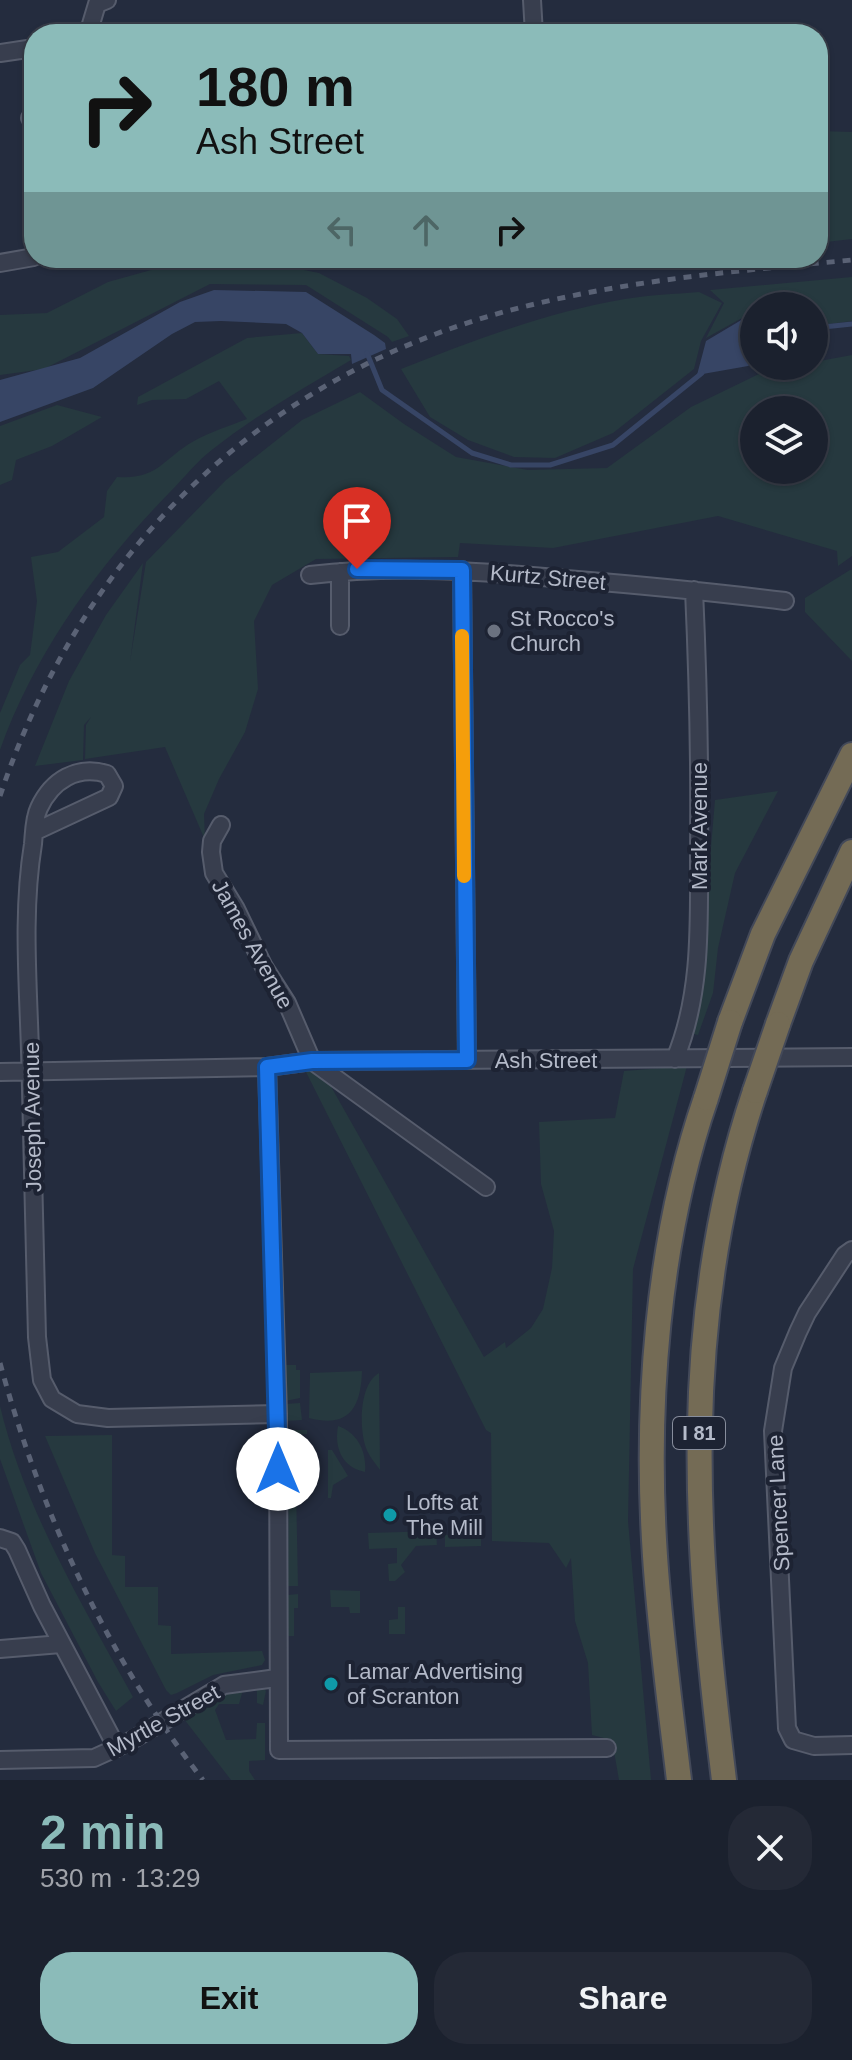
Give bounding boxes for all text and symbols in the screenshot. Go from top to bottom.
text: 180 m [196,55,355,118]
icon: right [64,56,168,160]
text: Ash Street [196,121,364,162]
icon: left [320,208,364,252]
icon: ahead [404,208,448,252]
icon: right [488,208,532,252]
map controls [740,292,828,484]
button: sound [740,292,828,380]
button: layers [740,396,828,484]
pin [323,487,391,569]
icon: arrive [335,499,379,543]
street label: Kurtz Street [489,560,607,595]
place label: St Rocco's Church [510,606,614,656]
marker: St Rocco's Church [485,622,503,640]
street label: Mark Avenue [687,762,712,890]
street label: James Avenue [207,875,298,1013]
street label: Joseph Avenue [19,1042,46,1192]
street label: Ash Street [495,1048,597,1073]
road number: I 81 [673,1417,725,1449]
position arrow [236,1427,320,1511]
street label: Spencer Lane [762,1434,795,1572]
place label: Lofts at The Mill [406,1490,483,1540]
marker: Lofts at The Mill [381,1506,399,1524]
place label: Lamar Advertising of Scranton [347,1659,523,1709]
marker: Lamar Advertising of Scranton [322,1675,340,1693]
street label: Myrtle Street [103,1679,224,1762]
text: 2 min [40,1806,165,1859]
button: close [728,1806,812,1890]
text: 530 m · 13:29 [40,1863,200,1893]
button: Exit [40,1952,418,2044]
button: Share [434,1952,812,2044]

